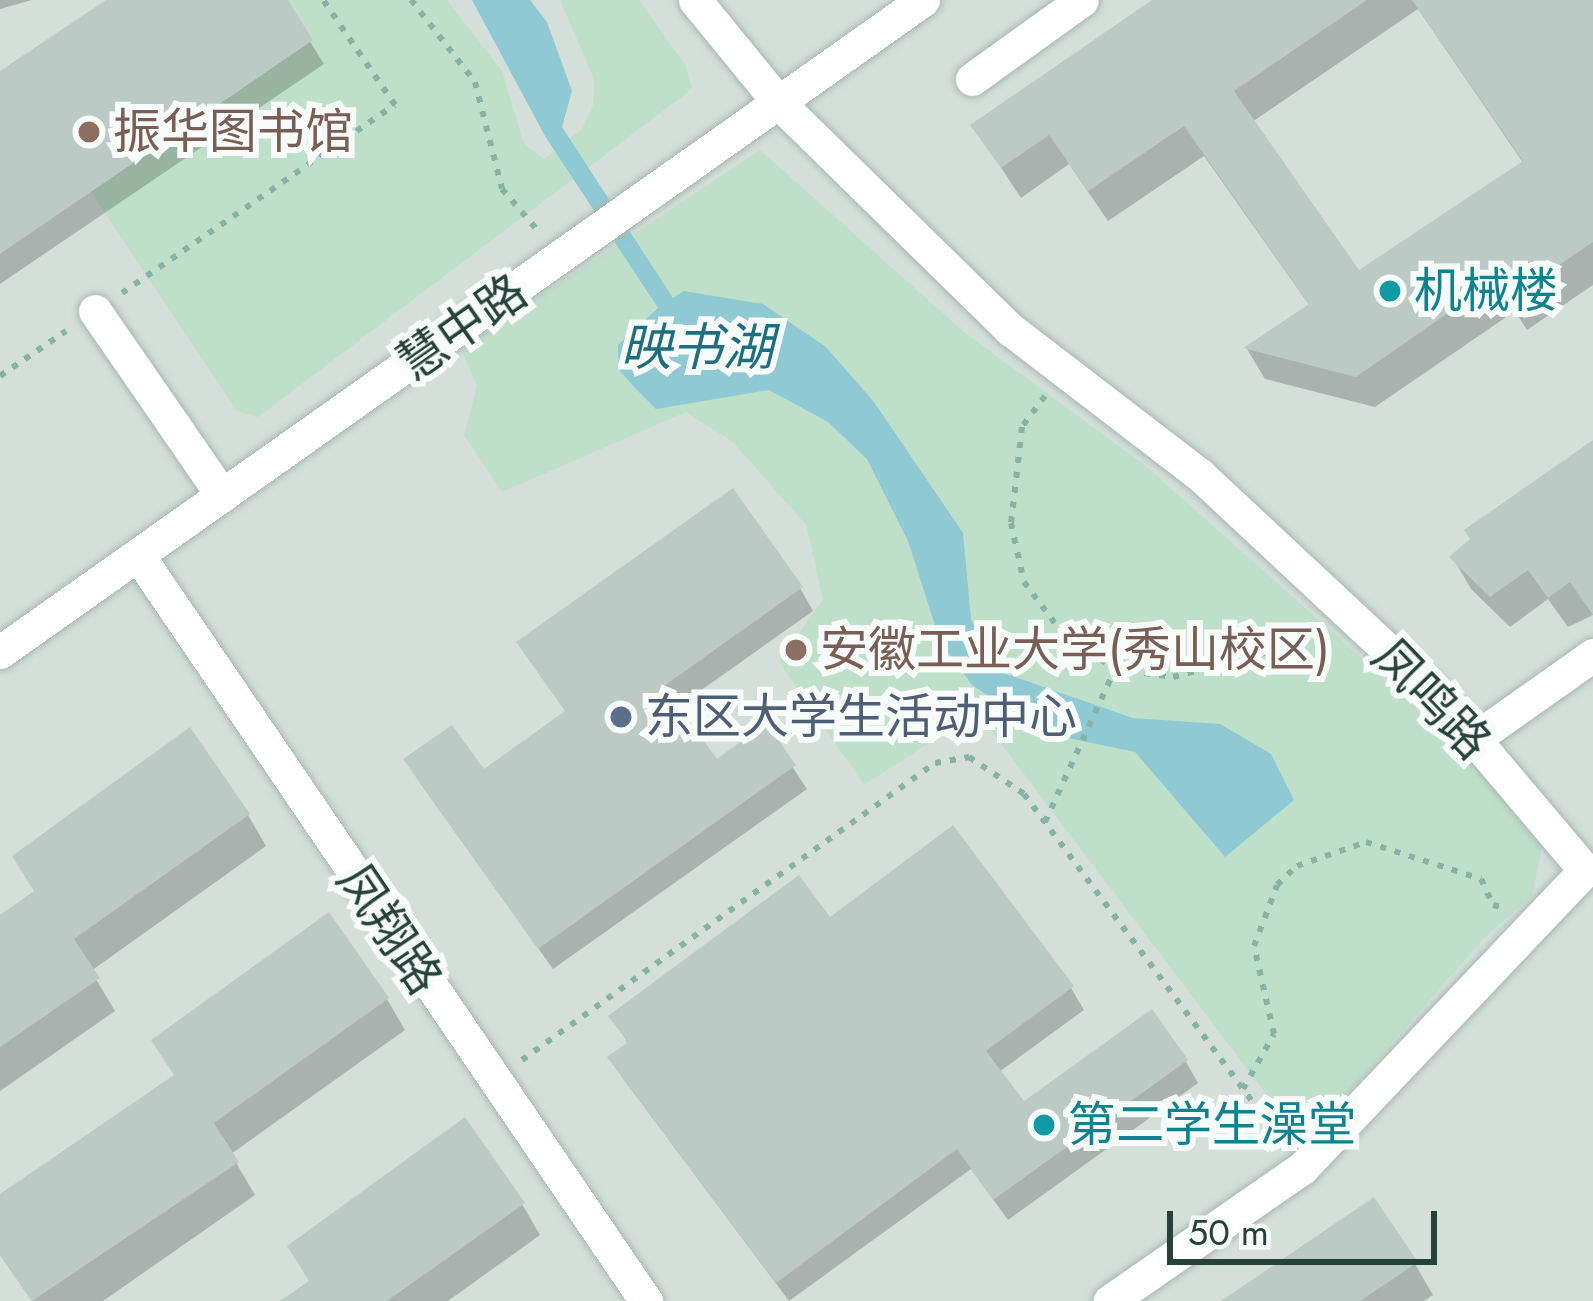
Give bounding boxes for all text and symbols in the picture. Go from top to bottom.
place label: 振华图书馆 [113,103,353,161]
marker: 振华图书馆 [76,119,102,145]
street label: 慧中路 [387,262,537,392]
place label: 机械楼 [1414,262,1558,320]
marker: 机械楼 [1377,278,1403,304]
water label: 映书湖 [621,316,773,378]
place label: 安徽工业大学(秀山校区) [820,621,1330,679]
street label: 凤鸣路 [1361,627,1503,771]
marker: 安徽工业大学(秀山校区) [783,637,809,663]
place label: 东区大学生活动中心 [645,688,1077,746]
marker: 东区大学生活动中心 [608,704,634,730]
street label: 凤翔路 [326,853,454,1005]
place label: 第二学生澡堂 [1068,1096,1356,1154]
marker: 第二学生澡堂 [1031,1112,1057,1138]
scale bar [1173,1187,1443,1261]
text: 50 m [1188,1206,1269,1258]

